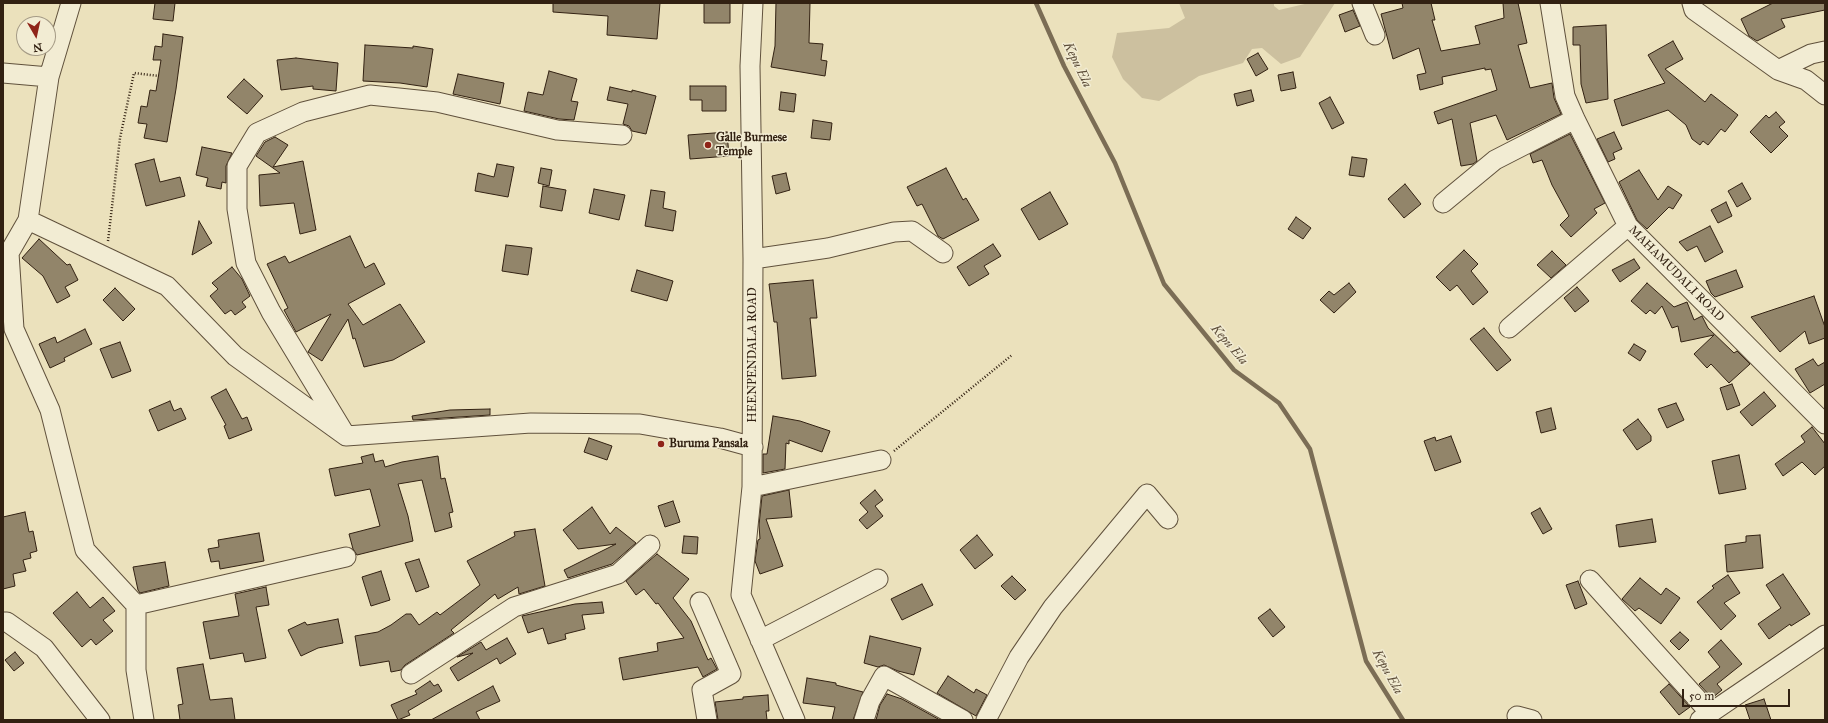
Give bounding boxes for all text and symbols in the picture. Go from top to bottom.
north arrow [16,16,56,56]
text: N [32,40,43,55]
water label: Kepu Ela [1059,40,1095,90]
place label: Galle Burmese Temple [716,131,787,159]
marker: Galle Burmese Temple [703,140,713,150]
street label: MAHAMUDALI ROAD [1625,223,1727,325]
street label: HEENPENDALA ROAD [746,287,760,423]
water label: Kepu Ela [1207,322,1251,368]
place label: Buruma Pansala [669,437,748,451]
marker: Buruma Pansala [656,439,666,449]
water label: Kepu Ela [1368,647,1406,697]
scale bar [1684,681,1792,707]
text: 50 m [1689,689,1714,703]

